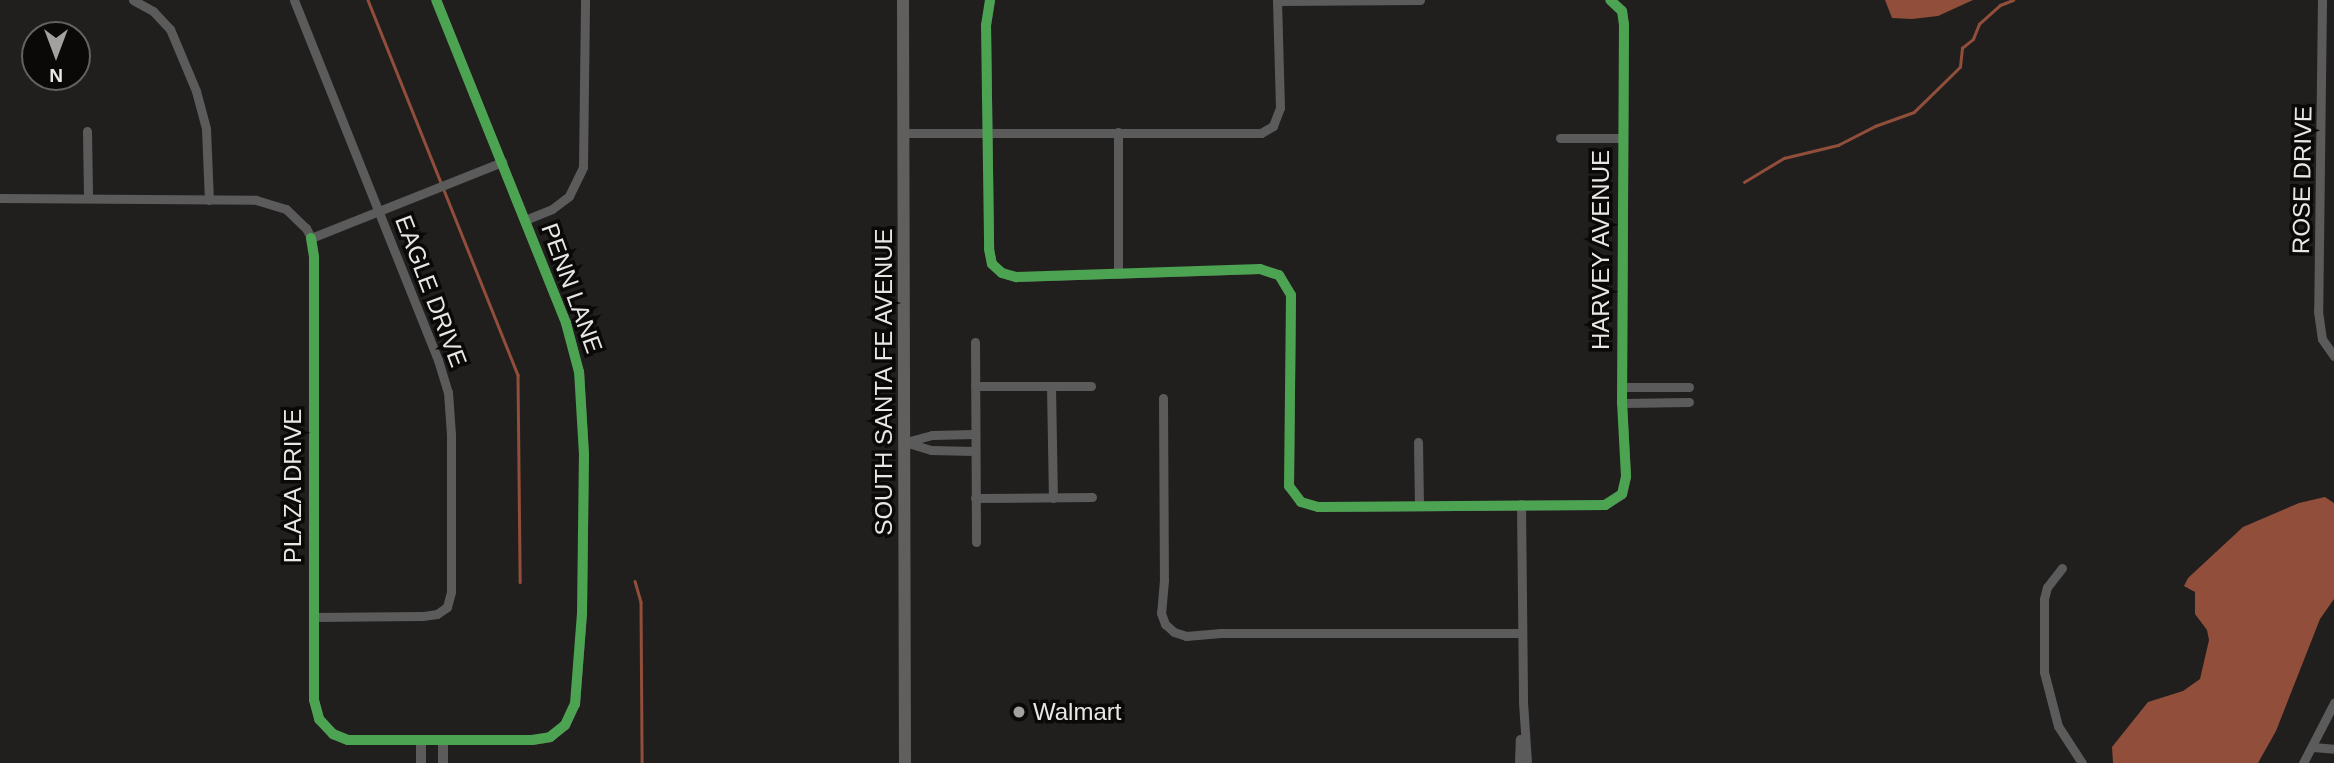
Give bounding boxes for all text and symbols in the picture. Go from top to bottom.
north arrow [21,21,91,91]
text: N [49,65,63,86]
street label: ROSE DRIVE [2286,106,2318,254]
street label: HARVEY AVENUE [1587,149,1615,351]
street label: EAGLE DRIVE [389,211,473,371]
street label: PENN LANE [535,219,609,357]
street label: SOUTH SANTA FE AVENUE [870,227,898,537]
street label: PLAZA DRIVE [279,408,307,564]
place label: Walmart [1033,698,1121,726]
marker: Walmart [1011,704,1027,720]

